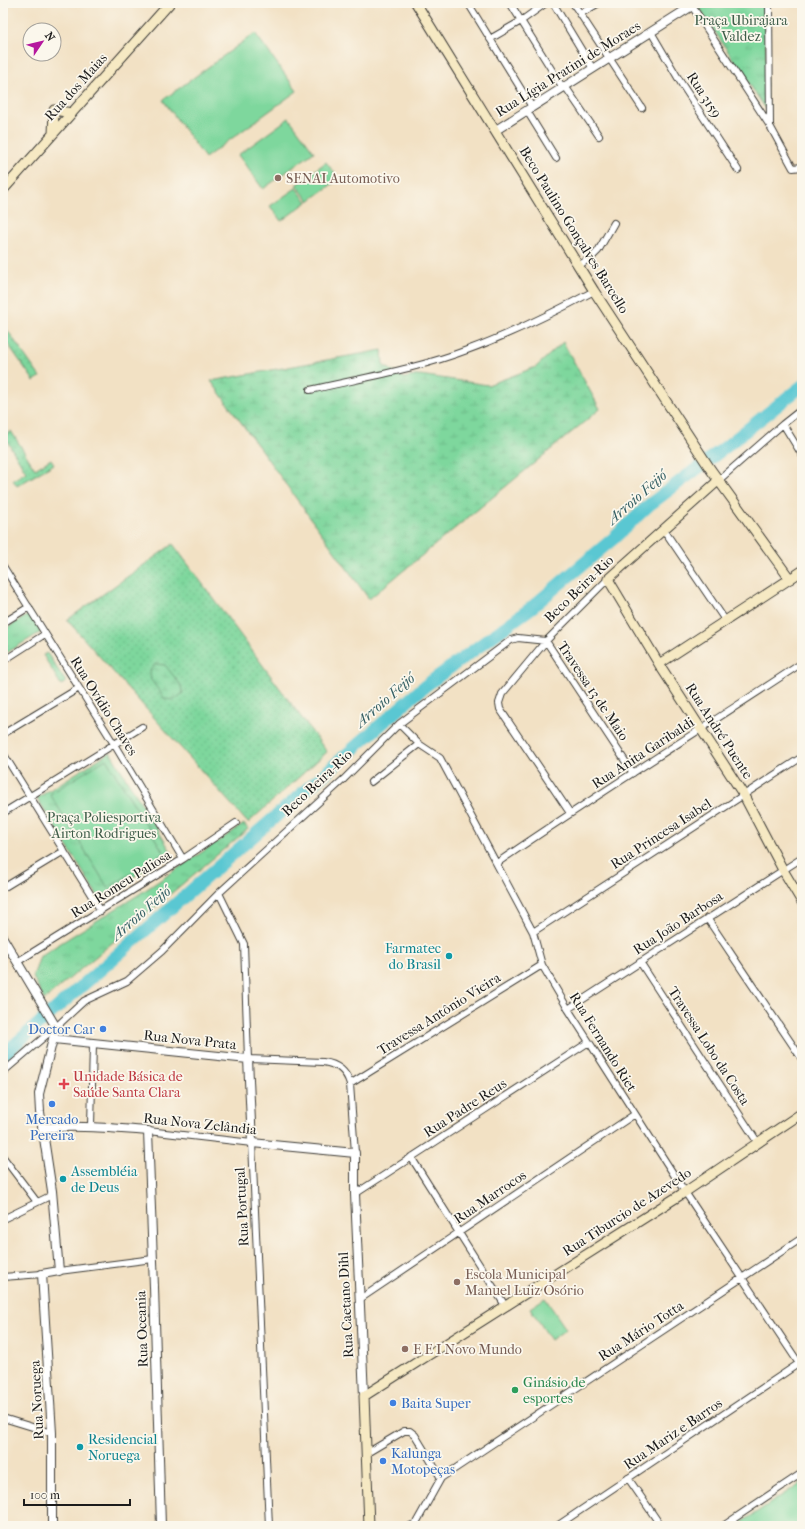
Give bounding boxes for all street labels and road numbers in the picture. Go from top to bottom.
street label: Rua Lígia Pratini de Moraes [492,17,644,121]
street label: Rua dos Maias [41,50,111,124]
street label: Rua 3159 [683,69,725,121]
street label: Beco Paulino Gonçalves Barcello [516,143,632,317]
street label: Beco Beira-Rio [541,552,617,626]
street label: Travessa 13 de Maio [554,638,632,744]
street label: Rua Ovídio Chaves [67,653,141,759]
street label: Rua André Puente [682,680,756,782]
street label: Rua Anita Garibaldi [589,714,697,792]
street label: Beco Beira-Rio [278,746,356,820]
street label: Rua Princesa Isabel [607,795,715,873]
street label: Rua Romeu Paliosa [68,846,175,922]
street label: Rua João Barbosa [630,887,727,958]
street label: Travessa Antônio Vieira [374,969,504,1059]
street label: Travessa Lobo da Costa [664,984,754,1109]
street label: Rua Fernando Riet [566,989,640,1095]
street label: Rua Nova Prata [143,1027,238,1053]
street label: Rua Padre Reus [420,1075,510,1141]
street label: Rua Nova Zelândia [142,1110,258,1138]
street label: Rua Tiburcio de Azevedo [560,1164,694,1260]
street label: Rua Marrocos [450,1166,530,1228]
street label: Rua Portugal [231,1167,253,1247]
street label: Rua Caetano Dihl [335,1251,357,1359]
street label: Rua Oceania [132,1290,152,1368]
street label: Rua Mário Totta [595,1297,687,1365]
street label: Rua Noruega [26,1359,48,1440]
street label: Rua Mariz e Barros [620,1395,726,1473]

